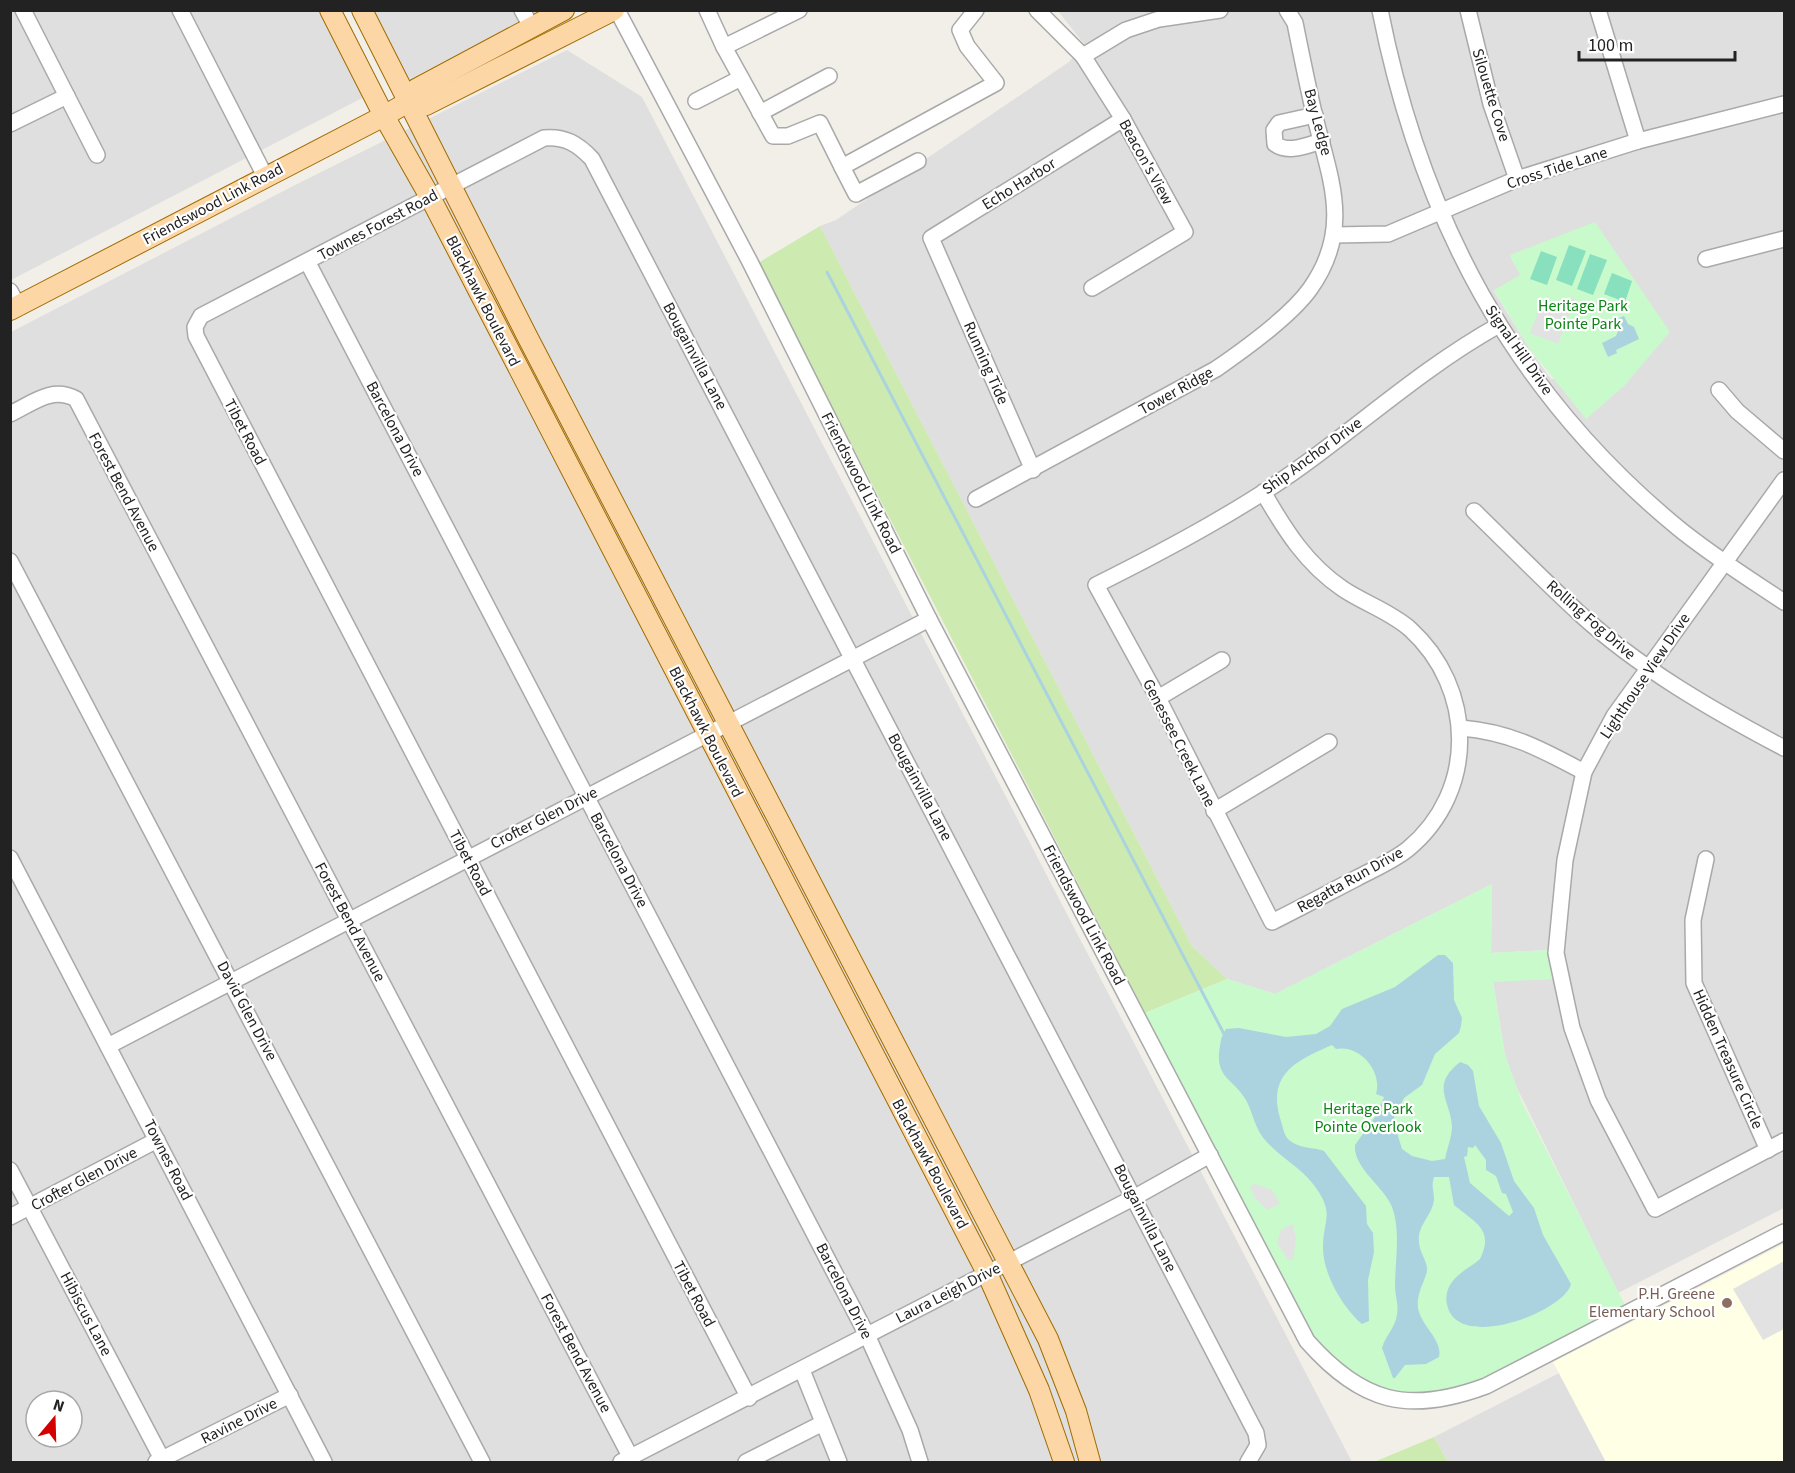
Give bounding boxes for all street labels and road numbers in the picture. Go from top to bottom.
street label: Silouette Cove [1466,46,1516,144]
street label: Bay Ledge [1299,86,1337,158]
street label: Beacon's View [1113,115,1179,209]
street label: Cross Tide Lane [1504,141,1610,195]
street label: Echo Harbor [978,152,1061,215]
street label: Friendswood Link Road [139,158,287,250]
street label: Townes Forest Road [314,184,442,266]
street label: Blackhawk Boulevard [440,232,526,370]
street label: Bougainvilla Lane [657,298,733,414]
street label: Signal Hill Drive [1480,301,1558,399]
street label: Running Tide [958,318,1014,408]
street label: Tower Ridge [1135,361,1217,420]
street label: Barcelona Drive [361,377,429,481]
street label: Tibet Road [218,395,272,469]
street label: Friendswood Link Road [816,408,906,558]
street label: Ship Anchor Drive [1257,412,1367,500]
street label: Forest Bend Avenue [83,428,165,556]
street label: Rolling Fog Drive [1542,575,1641,665]
street label: Lighthouse View Drive [1595,609,1695,743]
street label: Blackhawk Boulevard [663,663,749,801]
street label: Genessee Creek Lane [1137,675,1221,811]
street label: Bougainvilla Lane [882,729,958,845]
street label: Crofter Glen Drive [487,781,601,855]
street label: Barcelona Drive [585,808,653,912]
street label: Tibet Road [443,826,497,900]
street label: Friendswood Link Road [1038,841,1130,989]
street label: Regatta Run Drive [1293,842,1407,918]
street label: Forest Bend Avenue [309,858,391,986]
street label: David Glen Drive [211,957,283,1065]
street label: Hidden Treasure Circle [1687,986,1769,1132]
street label: Blackhawk Boulevard [886,1095,974,1233]
street label: Townes Road [138,1116,198,1204]
street label: Crofter Glen Drive [27,1142,141,1216]
street label: Bougainvilla Lane [1108,1160,1182,1276]
street label: Barcelona Drive [810,1239,878,1343]
street label: Tibet Road [667,1257,721,1331]
street label: Laura Leigh Drive [892,1257,1004,1329]
street label: Hibiscus Lane [55,1268,117,1360]
street label: Forest Bend Avenue [535,1289,617,1417]
street label: Ravine Drive [197,1392,281,1450]

